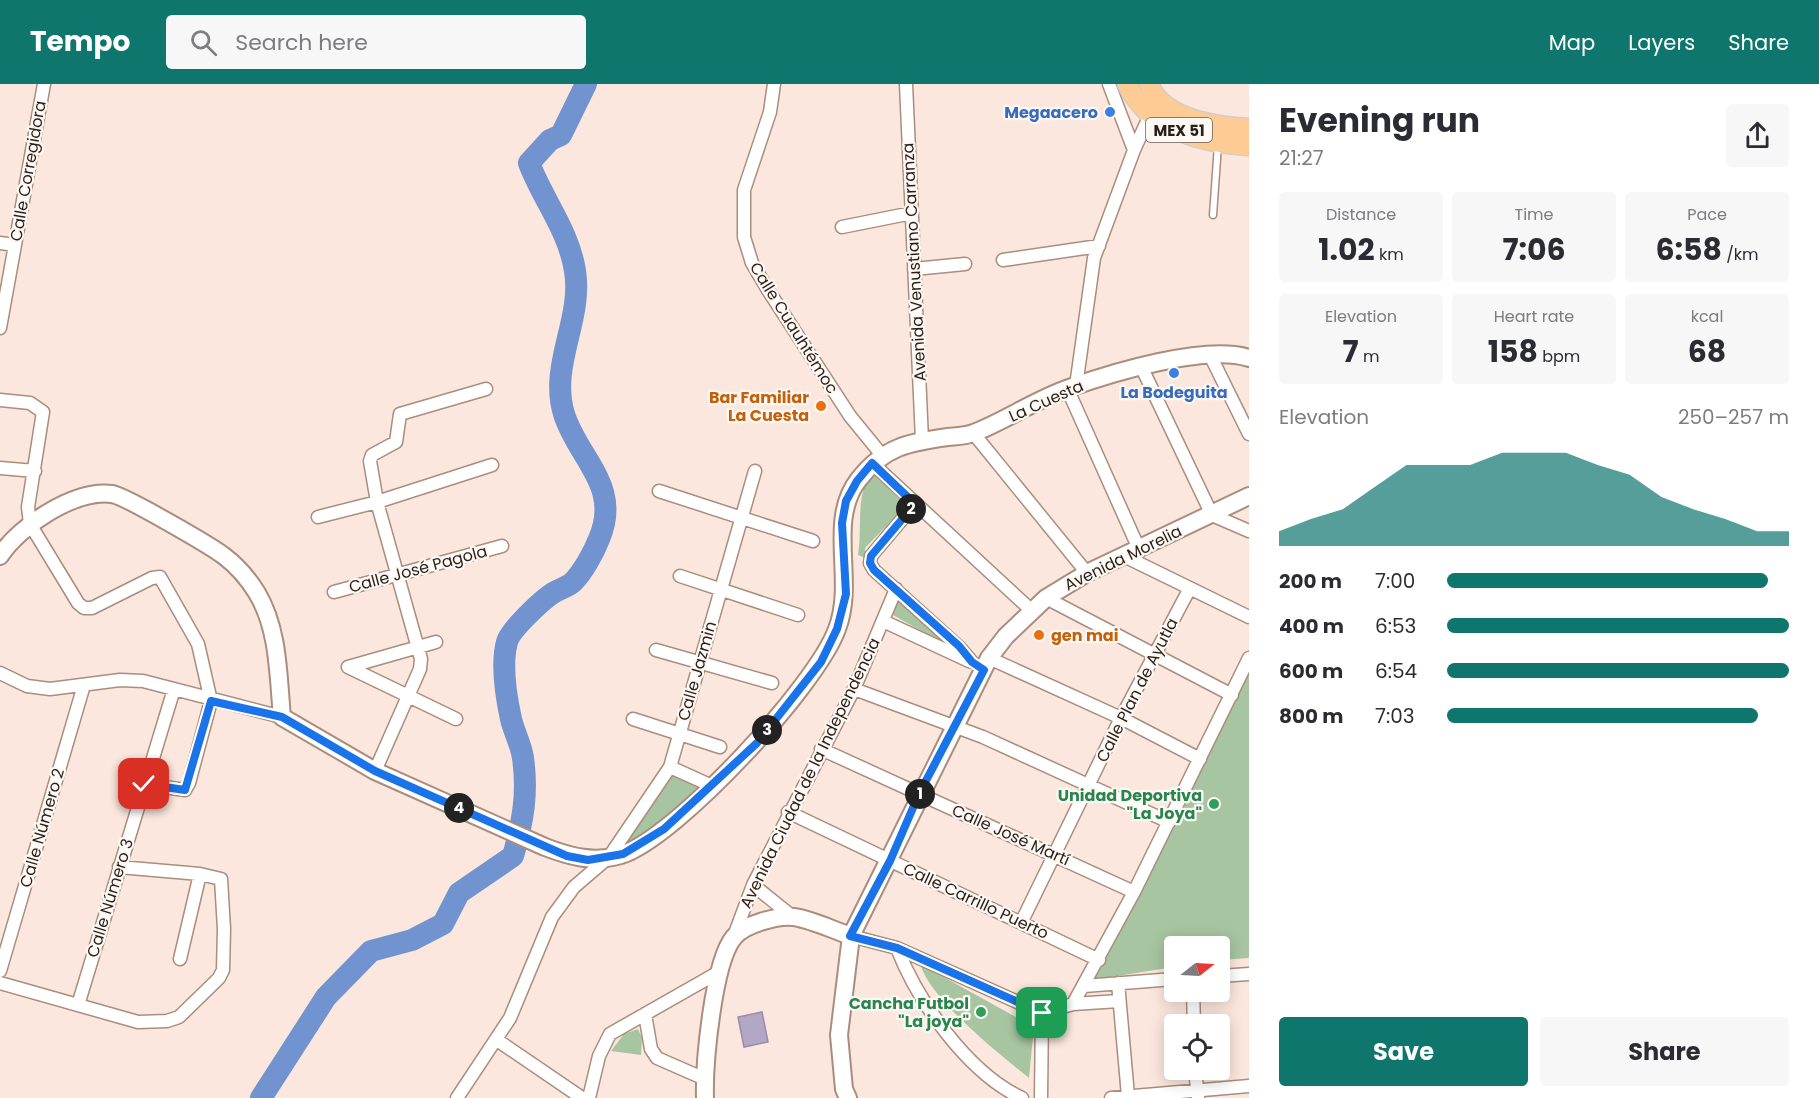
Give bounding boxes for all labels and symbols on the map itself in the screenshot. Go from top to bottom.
street label: Calle Corregidora [4,99,52,243]
place label: Megaacero [1004,101,1098,124]
marker: Megaacero [1103,105,1117,119]
road number: MEX 51 [1146,118,1212,142]
street label: Avenida Venustiano Carranza [896,142,932,382]
street label: Calle Cuauhtémoc [744,258,844,398]
marker: La Bodeguita [1167,366,1181,380]
street label: La Cuesta [1005,374,1087,428]
place label: La Bodeguita [1120,381,1228,404]
place label: Bar Familiar La Cuesta [709,386,809,427]
marker: Bar Familiar La Cuesta [814,399,828,413]
pin: 2 [896,494,926,524]
street label: Avenida Morelia [1060,520,1186,596]
street label: Calle José Pagola [346,539,490,599]
street label: Calle Plan de Ayutla [1091,614,1183,766]
street label: Calle Jazmin [672,619,722,723]
place label: gen mai [1051,624,1118,647]
marker: gen mai [1032,628,1046,642]
street label: Avenida Ciudad de la Independencia [734,634,886,912]
pin: 3 [752,715,782,745]
pin [118,758,169,809]
street label: Calle Número 2 [14,766,70,890]
pin: 1 [905,779,935,809]
place label: Unidad Deportiva "La Joya" [1058,784,1202,825]
pin: 4 [444,793,474,823]
marker: Unidad Deportiva "La Joya" [1207,797,1221,811]
street label: Calle José Martí [948,799,1074,871]
street label: Calle Número 3 [81,836,139,960]
street label: Calle Carrillo Puerto [899,857,1053,945]
north arrow [1164,936,1230,1002]
pin [1016,987,1067,1038]
place label: Cancha Futbol "La joya" [849,992,969,1033]
marker: Cancha Futbol "La joya" [974,1005,988,1019]

